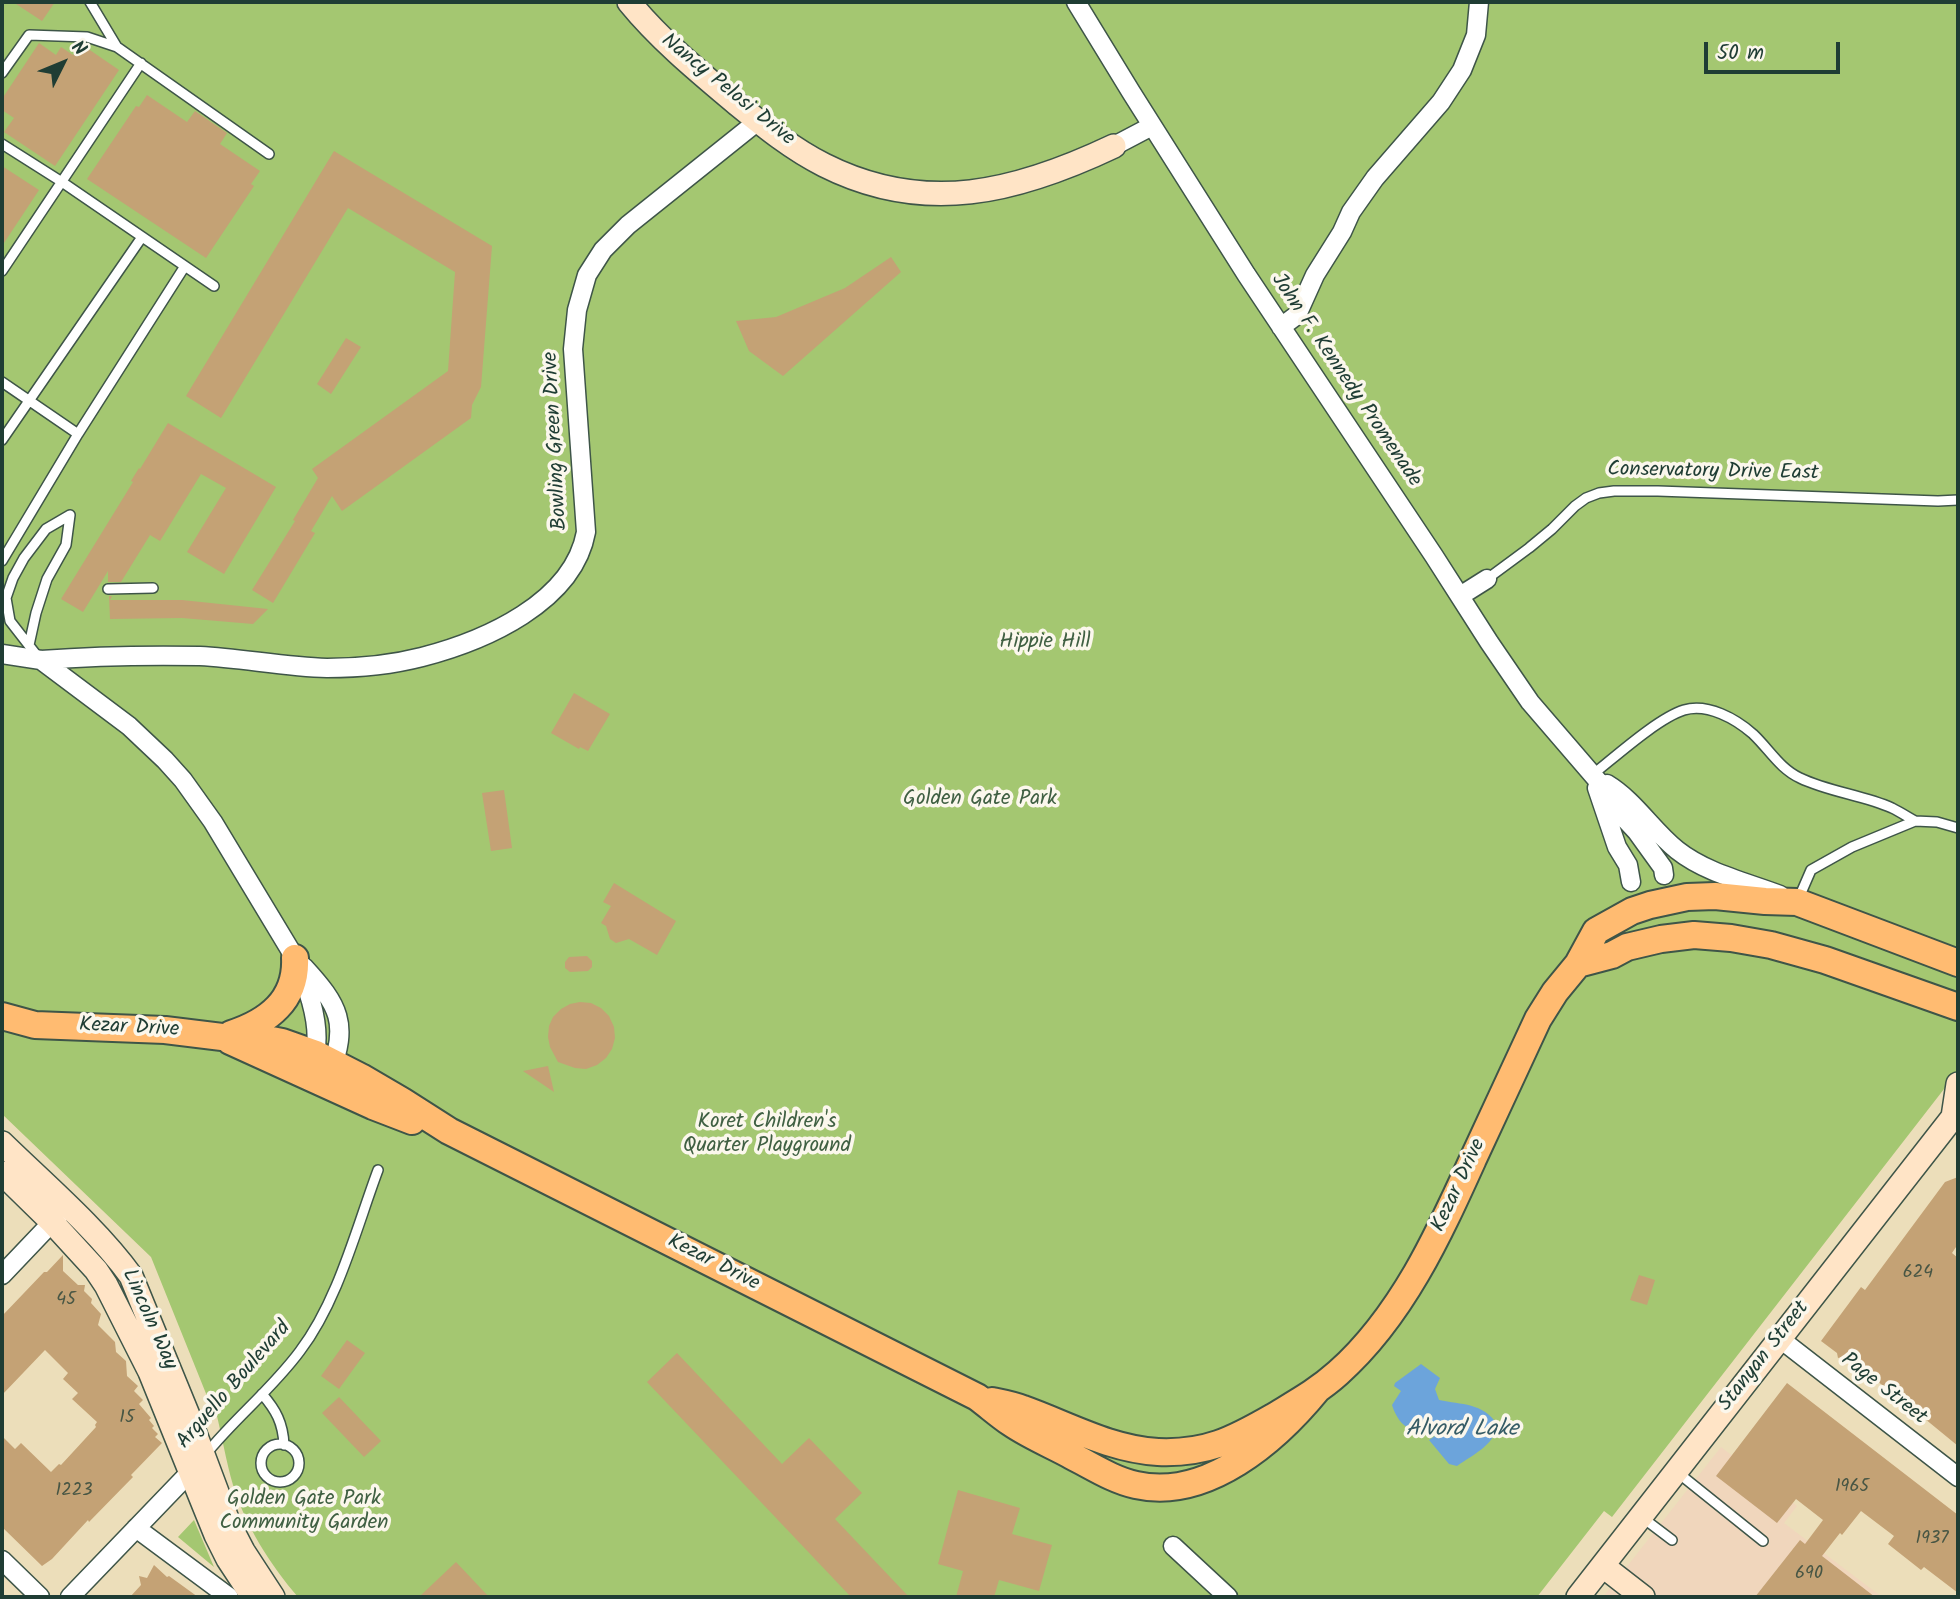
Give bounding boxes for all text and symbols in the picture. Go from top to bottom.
north arrow [28,28,98,98]
scale bar [1708,28,1844,72]
street label: Nancy Pelosi Drive [655,29,799,153]
text: N [63,34,93,63]
text: 50 m [1717,37,1764,70]
street label: John F. Kennedy Promenade [1264,269,1426,493]
street label: Bowling Green Drive [540,351,574,531]
street label: Conservatory Drive East [1607,459,1819,487]
park label: Hippie Hill [999,630,1091,656]
park label: Golden Gate Park [903,787,1057,813]
street label: Kezar Drive [78,1014,180,1044]
park label: Koret Children's Quarter Playground [683,1110,851,1160]
street label: Kezar Drive [1427,1135,1493,1237]
street label: Kezar Drive [663,1230,763,1298]
house number: 624 [1903,1263,1933,1285]
street label: Lincoln Way [115,1266,181,1374]
house number: 45 [56,1290,76,1312]
street label: Stanyan Street [1714,1297,1816,1417]
street label: Arguello Boulevard [173,1317,297,1455]
street label: Page Street [1835,1349,1931,1431]
house number: 15 [119,1408,135,1430]
water label: Alvord Lake [1406,1417,1518,1445]
house number: 1965 [1835,1477,1869,1499]
house number: 1223 [56,1481,92,1503]
park label: Golden Gate Park Community Garden [220,1487,388,1537]
house number: 1937 [1915,1529,1949,1551]
house number: 690 [1795,1564,1823,1586]

